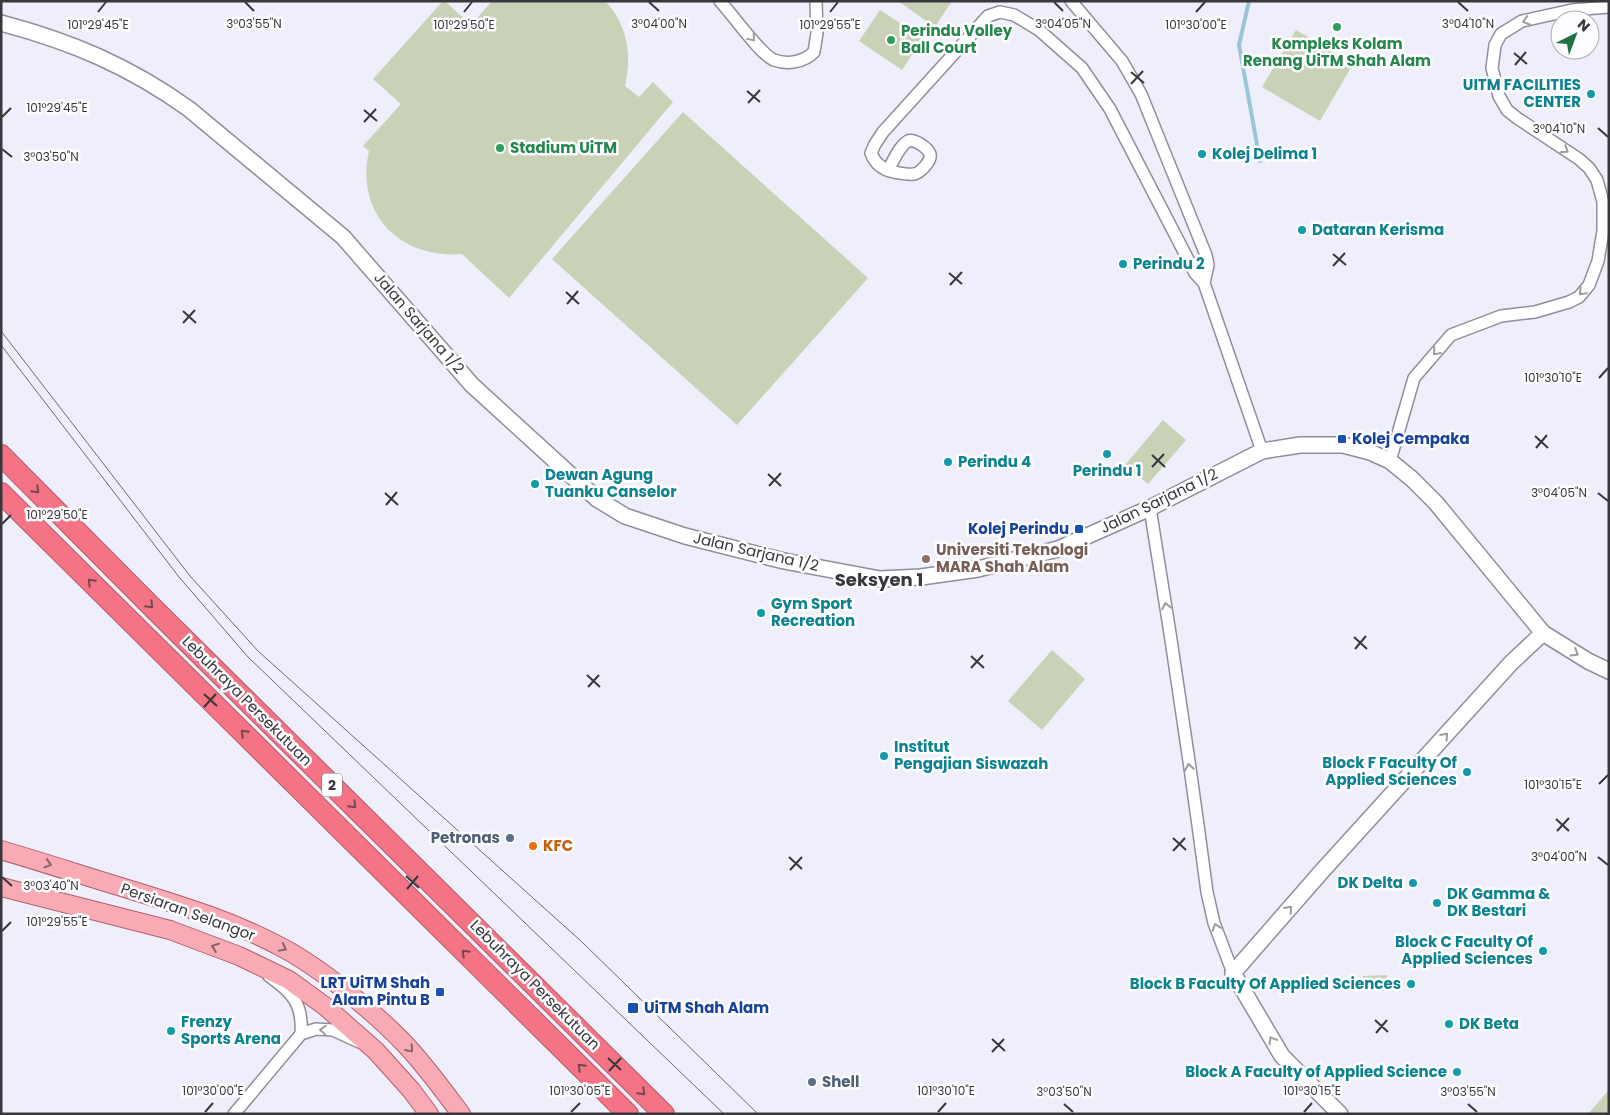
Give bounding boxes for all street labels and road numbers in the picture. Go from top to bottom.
street label: Jalan Sarjana 1/2 [369,267,469,378]
street label: Jalan Sarjana 1/2 [1097,463,1221,538]
street label: Jalan Sarjana 1/2 [691,527,821,576]
street label: Lebuhraya Persekutuan [178,631,317,770]
road number: 2 [322,774,342,796]
street label: Persiaran Selangor [118,877,259,946]
street label: Lebuhraya Persekutuan [466,915,605,1054]

